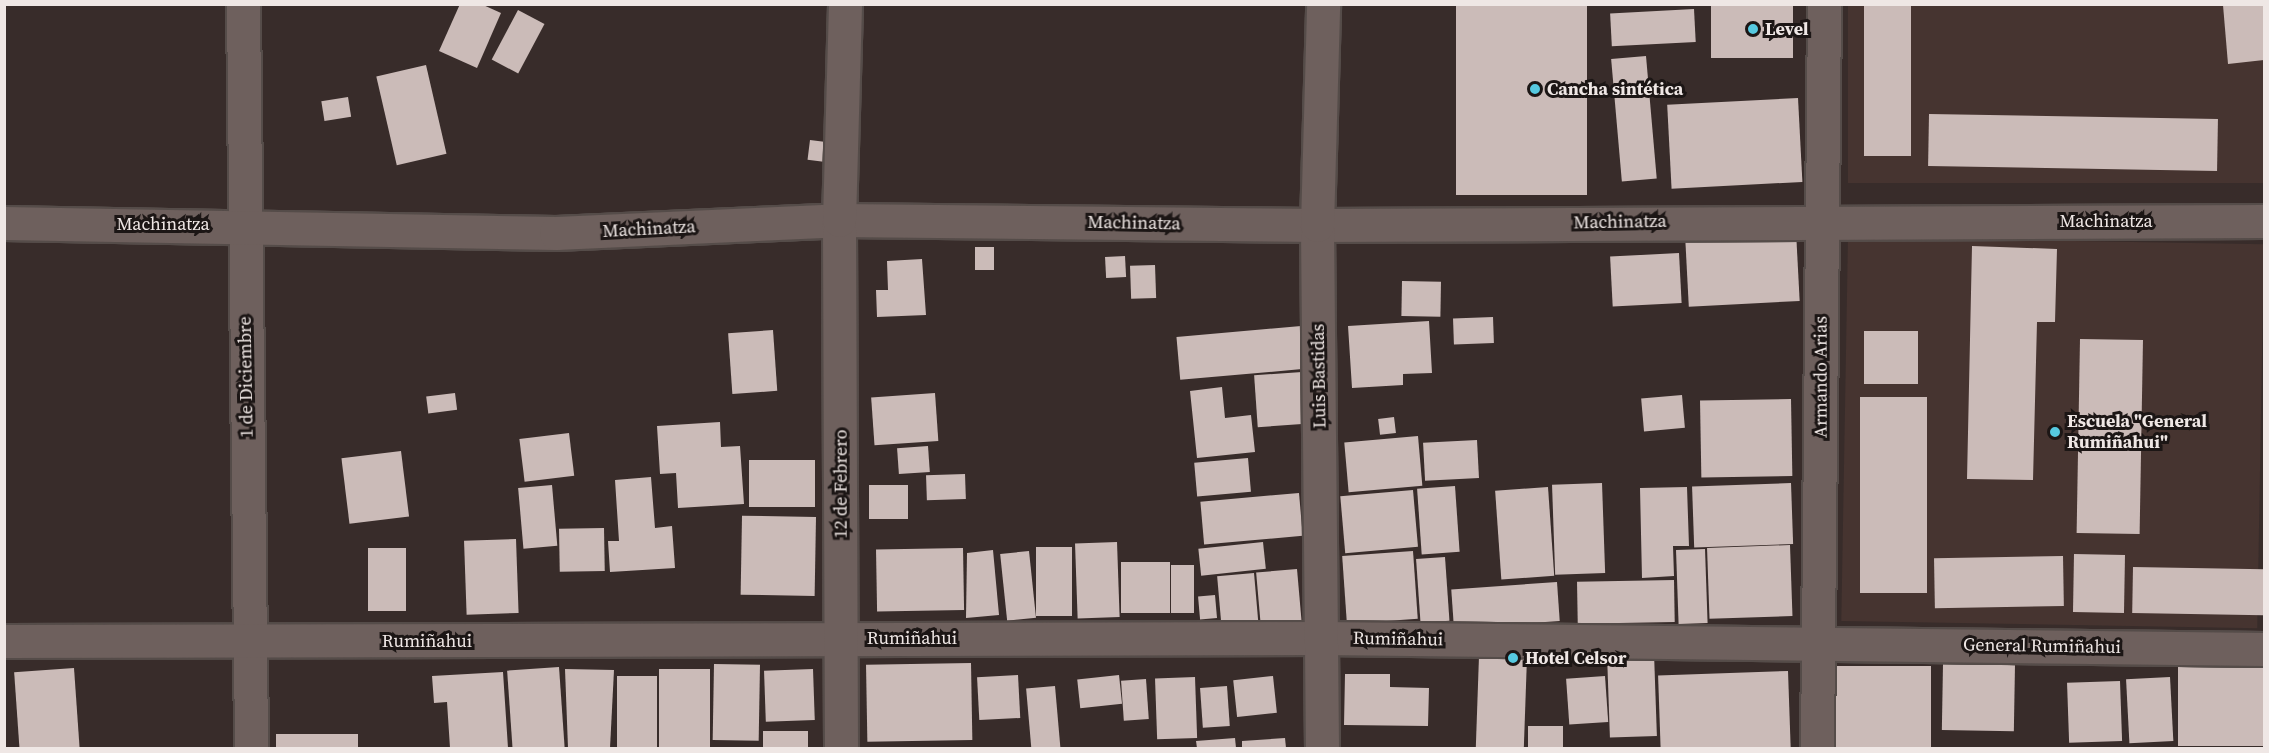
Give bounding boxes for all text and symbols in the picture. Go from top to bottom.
place label: Level [1765,18,1809,40]
marker: Level [1746,22,1760,36]
place label: Cancha sintética [1547,78,1683,100]
marker: Cancha sintética [1528,82,1542,96]
street label: Machinatza [1573,210,1667,234]
street label: Machinatza [2059,210,2153,232]
street label: Machinatza [1087,211,1181,235]
street label: Machinatza [116,213,210,235]
street label: Machinatza [602,216,696,242]
street label: 1 de Diciembre [234,316,258,438]
street label: Armando Arias [1810,316,1832,438]
street label: Luis Bastidas [1307,323,1331,429]
place label: Escuela "General Rumiñahui" [2067,411,2207,454]
marker: Escuela "General Rumiñahui" [2048,425,2062,439]
street label: 12 de Febrero [830,430,852,538]
street label: Rumiñahui [867,627,957,649]
street label: Rumiñahui [1353,627,1443,651]
street label: Rumiñahui [382,630,472,652]
street label: General Rumiñahui [1963,634,2121,658]
place label: Hotel Celsor [1525,647,1626,669]
marker: Hotel Celsor [1506,651,1520,665]

